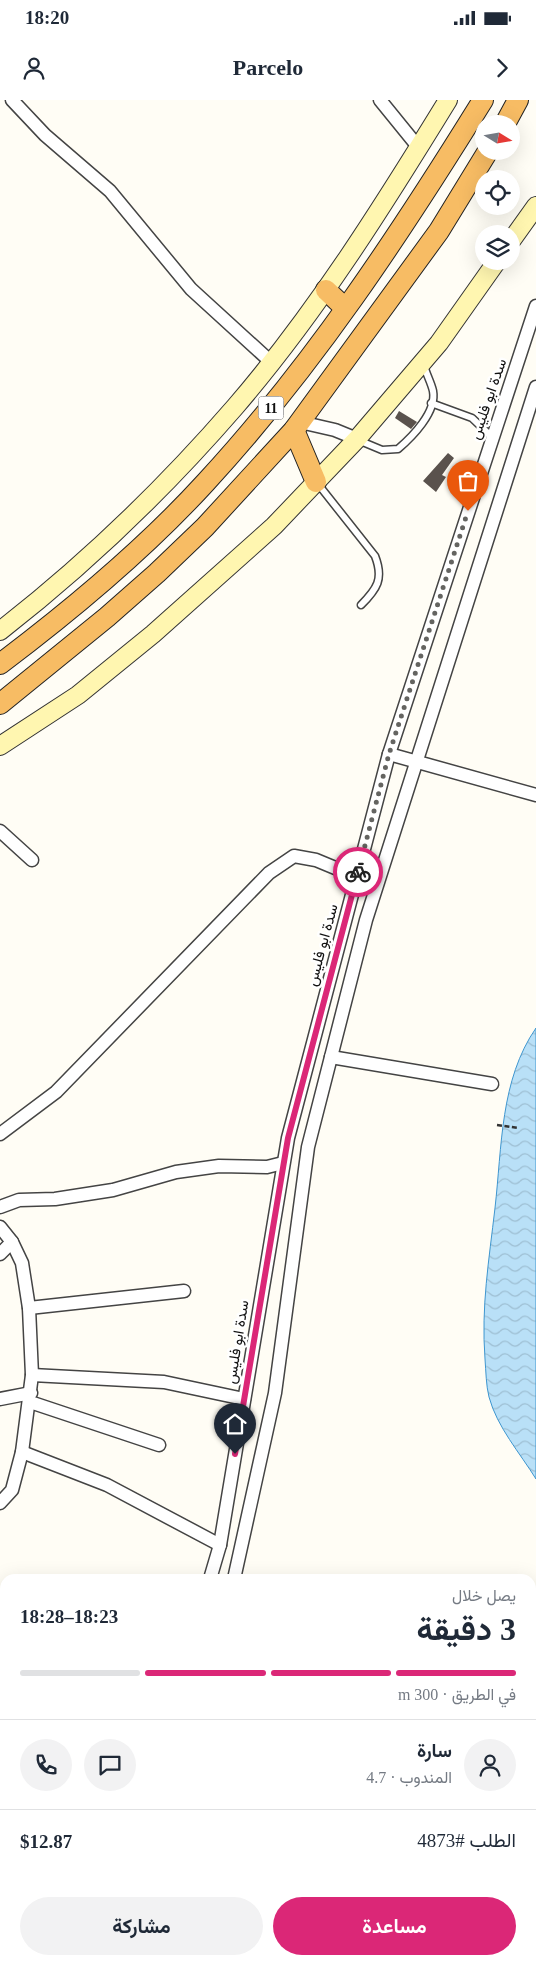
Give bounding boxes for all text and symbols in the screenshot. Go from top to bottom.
text: 18:20 [25,7,69,28]
icon: person [20,54,48,82]
icon: forward [488,54,516,82]
text: Parcelo [233,55,303,80]
north arrow [475,115,520,160]
map controls [475,115,520,270]
button: locate [475,170,520,215]
button: layers [475,225,520,270]
street label: سدة ابو فليس [467,356,511,442]
road number: 11 [258,396,284,420]
pin [447,460,489,511]
icon: bag [454,467,482,495]
courier [333,847,383,897]
icon: bike [344,858,372,886]
street label: سدة ابو فليس [303,902,343,988]
street label: سدة ابو فليس [222,1299,254,1385]
pin [214,1403,256,1454]
icon: home [221,1410,249,1438]
text: يصل خلال [452,1587,516,1604]
text: 18:23–18:28 [20,1606,118,1627]
text: 3 دقيقة [417,1611,516,1647]
text: في الطريق · 300 m [398,1686,516,1703]
button: phone [20,1739,72,1791]
button: chat [84,1739,136,1791]
button: person [464,1739,516,1791]
text: سارة [417,1740,452,1761]
text: المندوب · 4.7 [366,1769,452,1786]
text: الطلب #4873 [417,1830,516,1851]
text: $12.87 [20,1831,72,1852]
button: مشاركة [20,1897,263,1955]
button: مساعدة [273,1897,516,1955]

